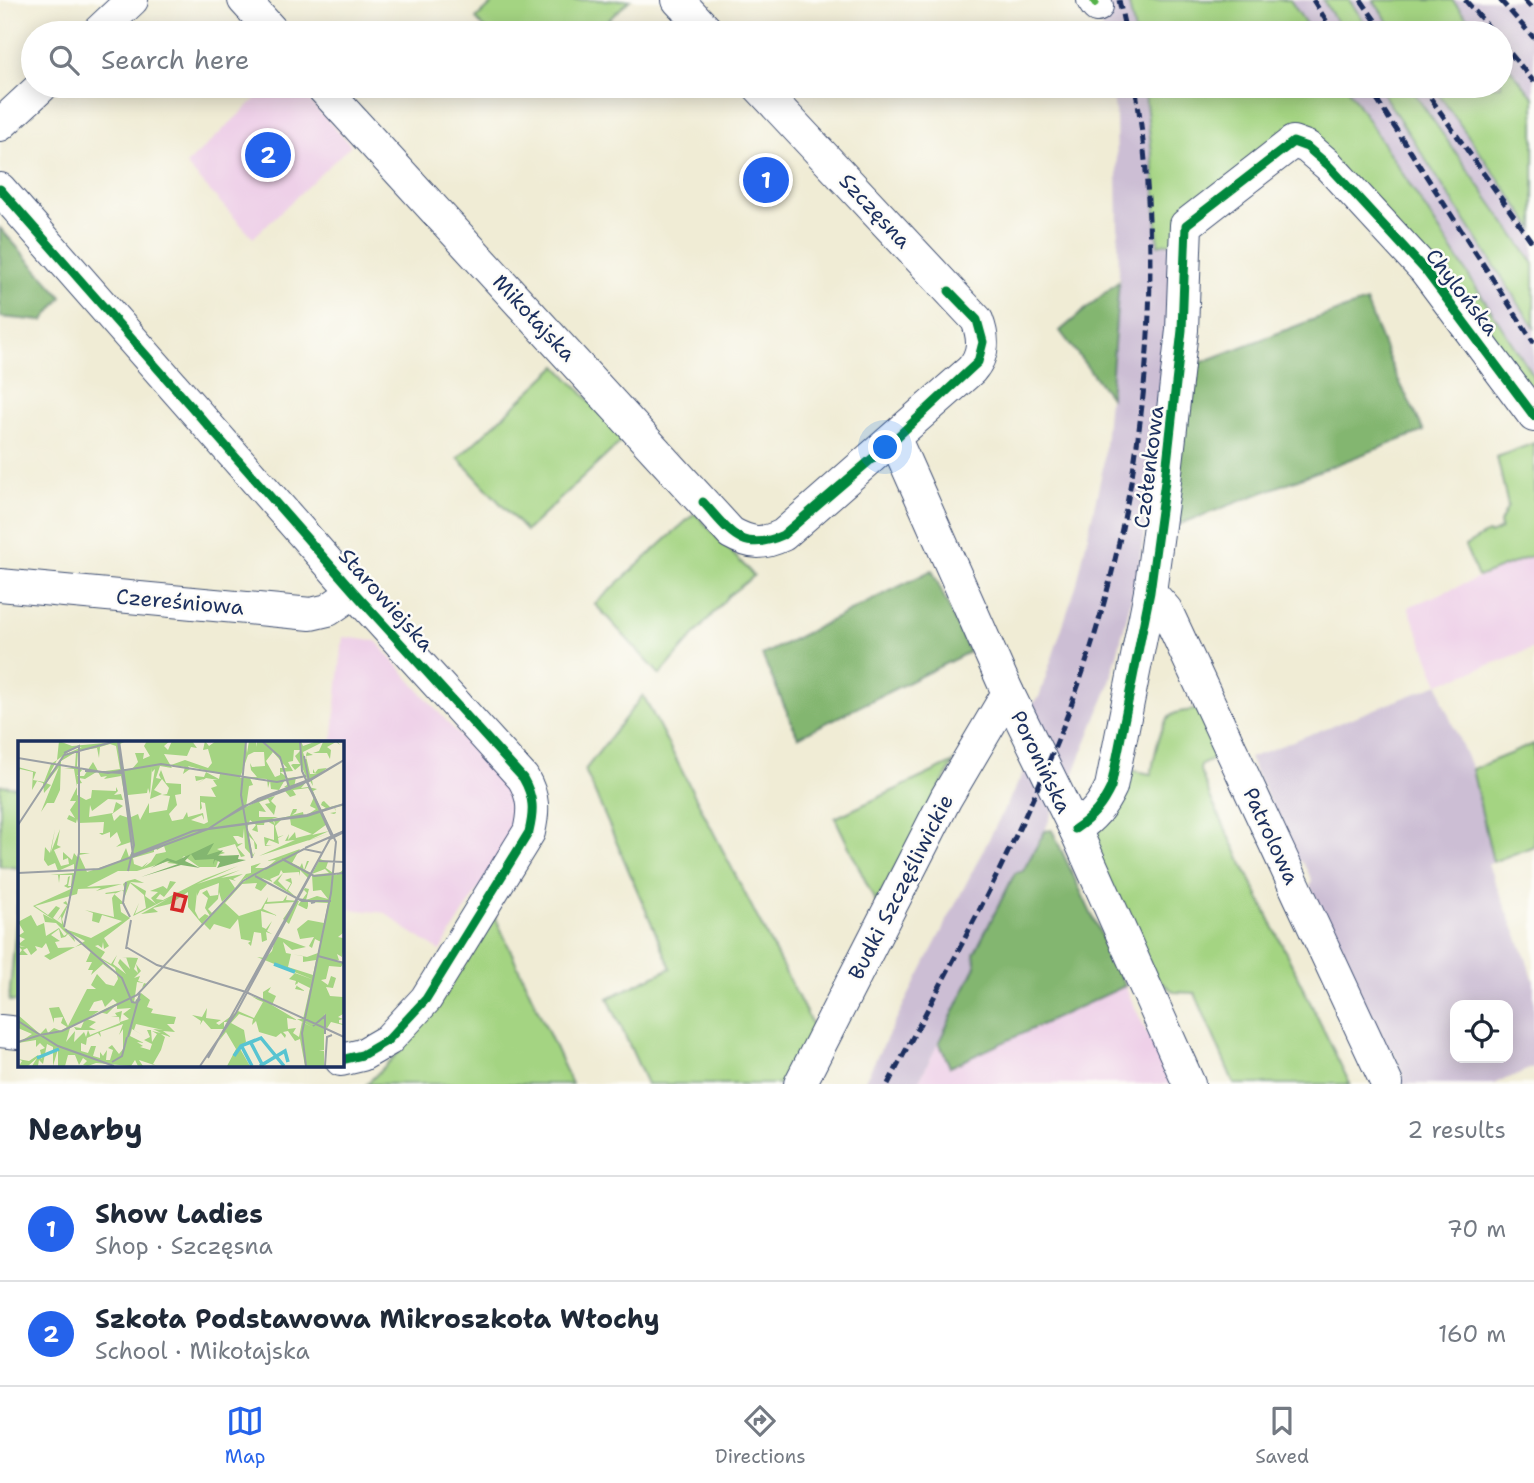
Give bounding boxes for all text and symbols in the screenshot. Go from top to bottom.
search box [21,21,1513,98]
icon: search [45,41,83,79]
text: Search here [101,42,250,77]
pin: 2 [245,129,291,181]
pin: 1 [743,154,789,206]
street label: Szczęsna [833,167,917,255]
street label: Chylońska [1419,243,1505,341]
street label: Mikołajska [486,268,582,368]
street label: Czółenkowa [1128,404,1170,530]
your location [868,430,902,464]
street label: Starowiejska [332,542,440,658]
street label: Czereśniowa [115,582,245,622]
street label: Poronińska [1004,706,1078,818]
inset map [18,741,343,1066]
street label: Patrolowa [1236,783,1306,889]
street label: Budki Szczęśliwickie [842,790,960,984]
map controls [1450,1000,1513,1063]
button: locate [1450,1000,1513,1063]
text: Nearby [28,1109,143,1150]
text: 2 results [1407,1115,1506,1145]
text: Show Ladies [95,1196,263,1231]
text: 1 [46,1214,56,1244]
text: 70 m [1447,1214,1506,1244]
text: Shop · Szczęsna [95,1231,273,1261]
text: Szkoła Podstawowa Mikroszkoła Włochy [95,1301,660,1336]
text: 2 [43,1319,59,1349]
text: 160 m [1438,1319,1506,1349]
text: School · Mikołajska [95,1336,310,1366]
tab: Map [225,1402,265,1469]
tab: Directions [715,1402,806,1469]
tab: Saved [1255,1402,1309,1469]

